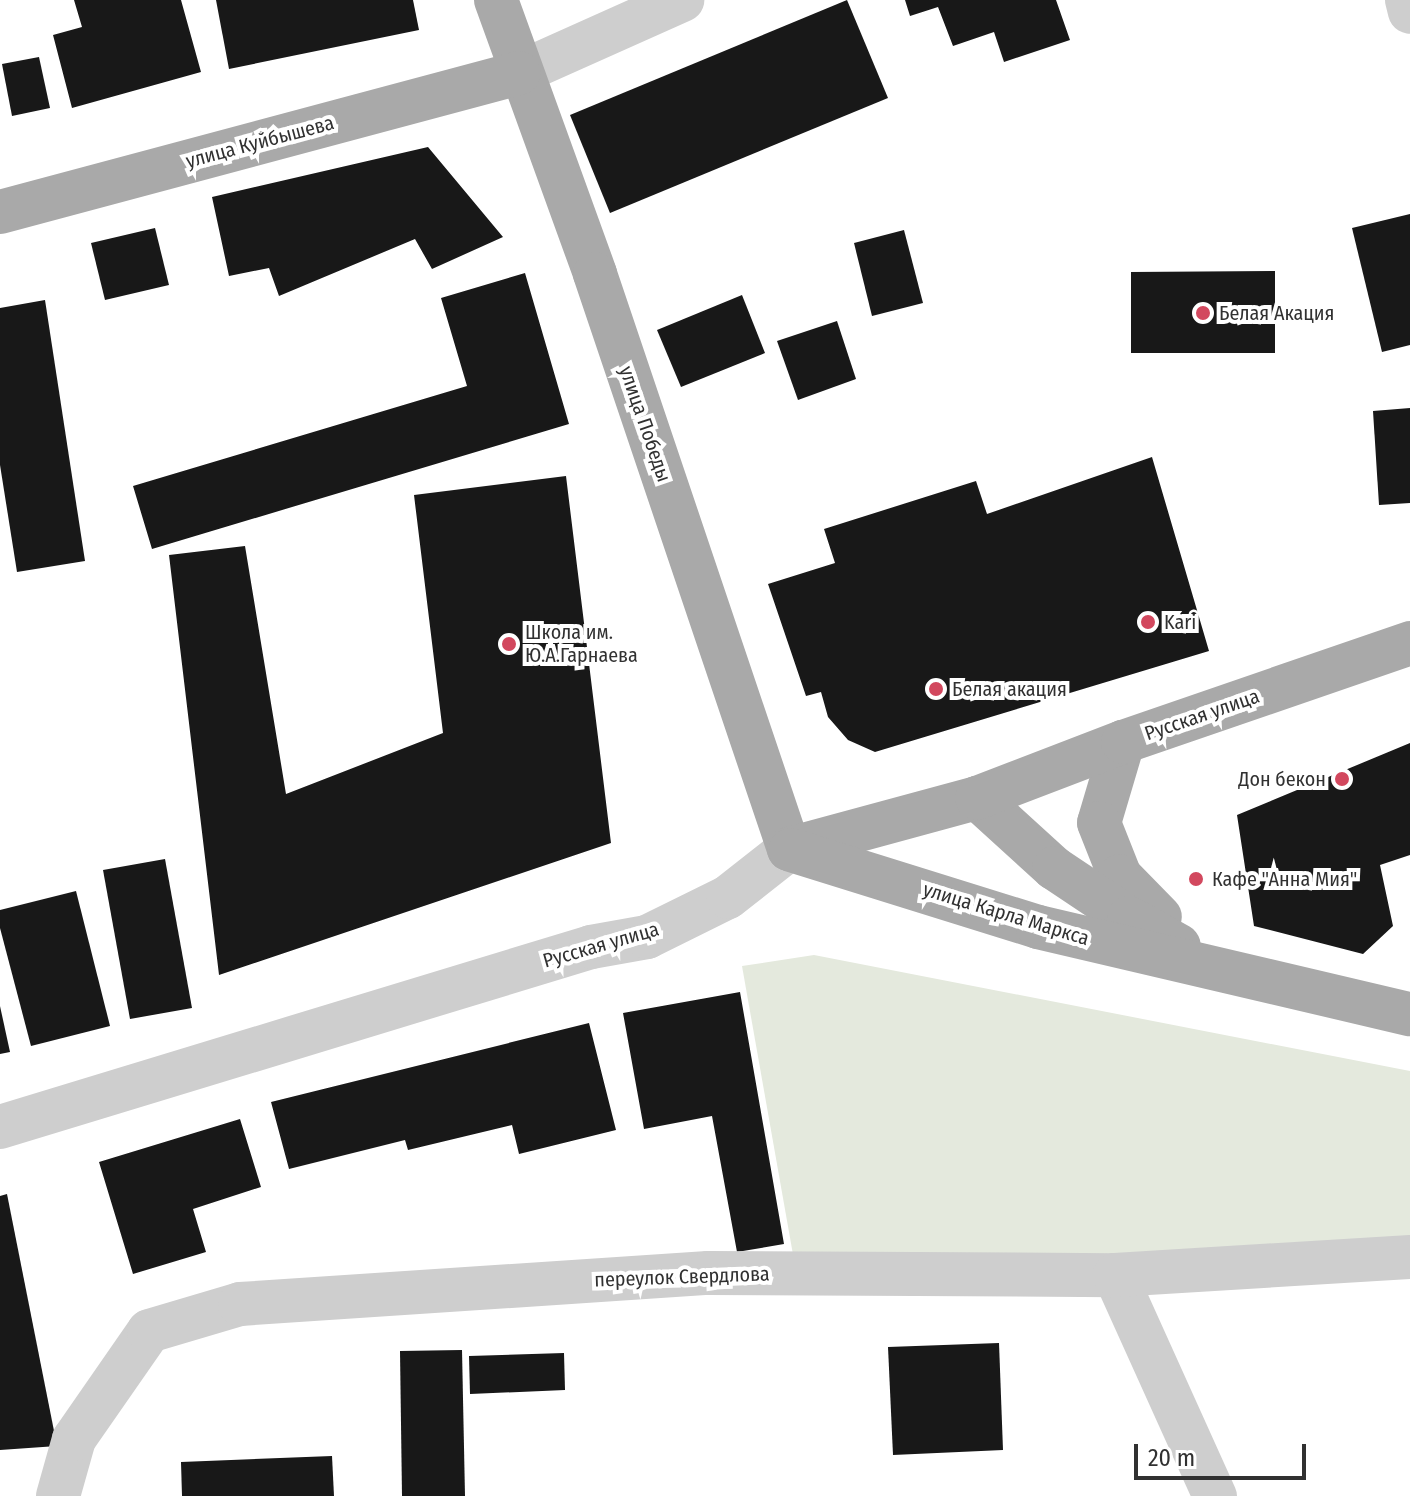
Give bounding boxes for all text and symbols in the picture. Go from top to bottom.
street label: улица Куйбышева [183,111,337,173]
place label: Белая Акация [1219,301,1335,325]
marker: Белая Акация [1194,304,1212,322]
street label: улица Победы [614,363,676,485]
place label: Kari [1164,610,1196,634]
marker: Kari [1139,613,1157,631]
place label: Школа им. Ю.А.Гарнаева [525,620,638,667]
marker: Школа им. Ю.А.Гарнаева [500,635,518,653]
place label: Белая акация [952,677,1067,701]
marker: Белая акация [927,680,945,698]
street label: Русская улица [1142,684,1262,746]
place label: Дон бекон [1238,767,1326,791]
marker: Дон бекон [1333,770,1351,788]
place label: Кафе "Анна Мия" [1212,867,1357,891]
marker: Кафе "Анна Мия" [1187,870,1205,888]
street label: улица Карла Маркса [920,877,1092,951]
street label: Русская улица [540,917,662,973]
street label: переулок Свердлова [594,1262,770,1292]
scale bar [1138,1428,1310,1478]
text: 20 m [1148,1444,1195,1472]

